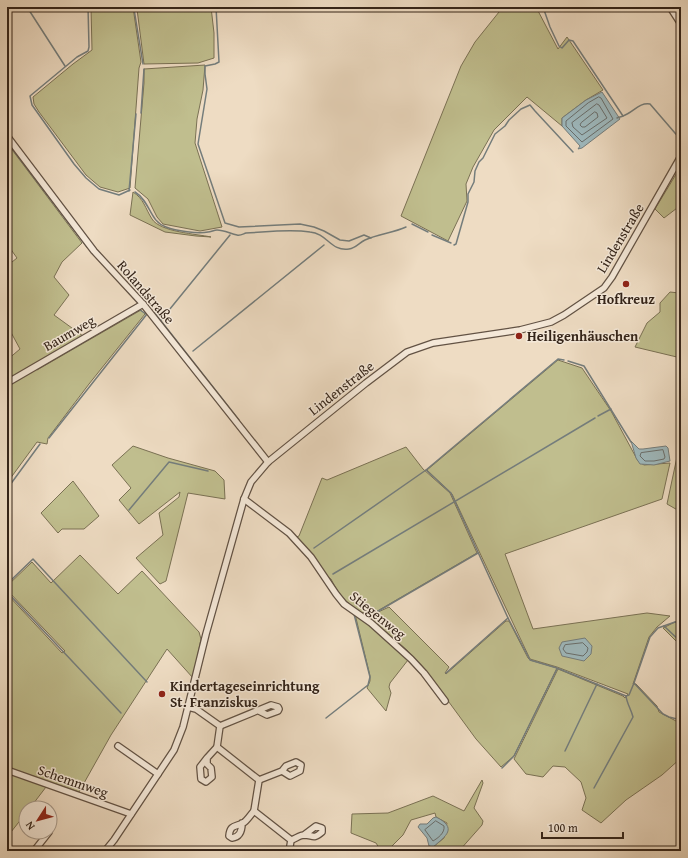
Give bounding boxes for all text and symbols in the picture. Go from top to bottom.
street label: Lindenstraße [591,199,649,277]
street label: Rolandstraße [113,256,180,329]
marker: Hofkreuz [621,279,631,289]
place label: Hofkreuz [597,289,655,309]
street label: Baumweg [39,310,99,356]
place label: Heiligenhäuschen [527,326,639,346]
marker: Heiligenhäuschen [514,331,524,341]
street label: Lindenstraße [304,356,378,420]
street label: Stiegenweg [346,586,410,644]
place label: Kindertageseinrichtung St. Franziskus [170,676,320,712]
marker: Kindertageseinrichtung St. Franziskus [157,689,167,699]
street label: Schemmweg [35,760,111,802]
north arrow [18,800,58,840]
scale bar [542,814,623,840]
text: N [21,818,39,834]
text: 100 m [548,819,578,836]

